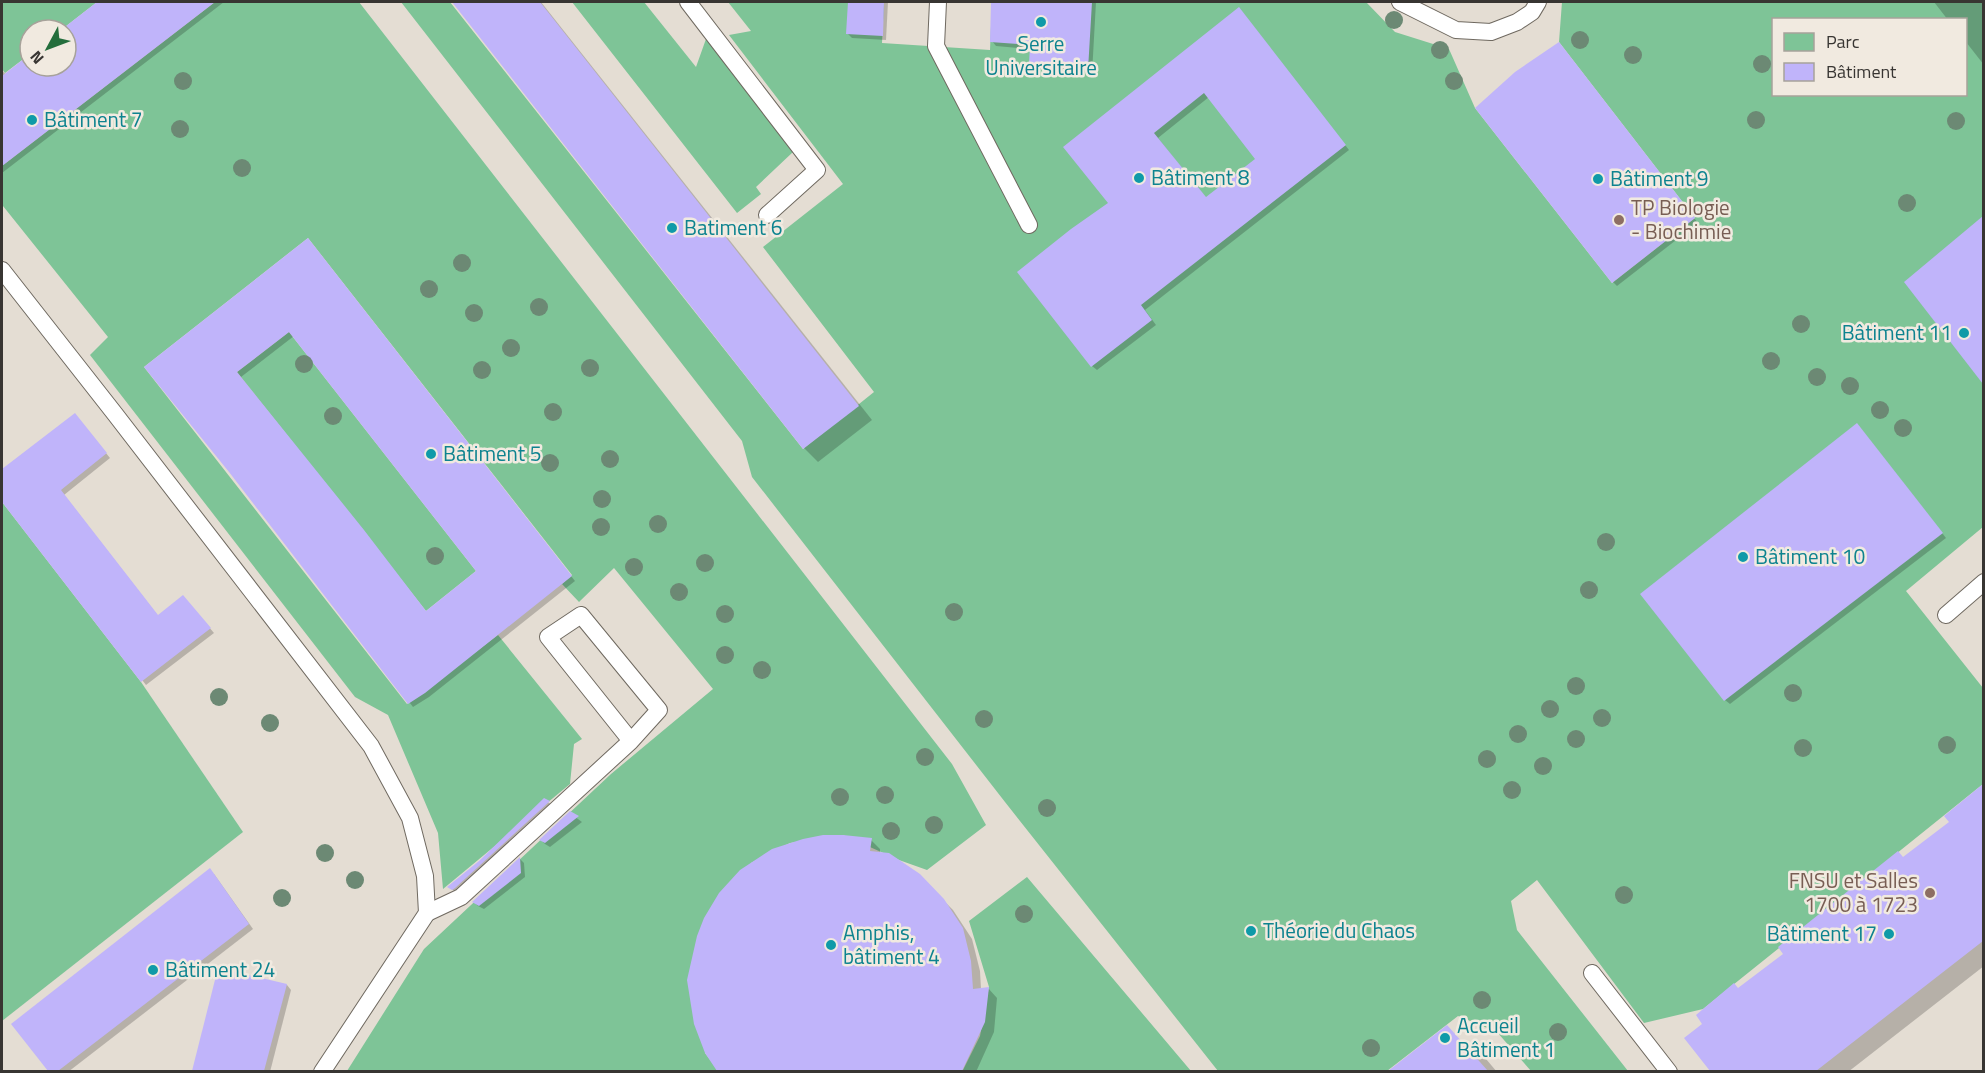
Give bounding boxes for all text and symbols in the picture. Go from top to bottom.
marker: Serre Universitaire [1034,15,1048,29]
north arrow [18,18,78,78]
legend [1772,18,1967,96]
place label: Serre Universitaire [985,27,1097,83]
text: Parc [1826,28,1860,55]
text: N [24,46,49,70]
text: Bâtiment [1826,58,1897,85]
place label: Bâtiment 7 [44,103,143,135]
marker: Bâtiment 7 [25,113,39,127]
place label: Bâtiment 8 [1151,161,1250,193]
place label: Bâtiment 9 [1610,162,1709,194]
marker: Bâtiment 8 [1132,171,1146,185]
marker: Bâtiment 9 [1591,172,1605,186]
place label: TP Biologie - Biochimie [1631,191,1731,247]
place label: Batiment 6 [684,211,783,243]
marker: TP Biologie - Biochimie [1612,213,1626,227]
marker: Batiment 6 [665,221,679,235]
place label: Bâtiment 11 [1842,316,1952,348]
marker: Bâtiment 11 [1957,326,1971,340]
place label: Bâtiment 5 [443,437,542,469]
marker: Bâtiment 5 [424,447,438,461]
place label: Bâtiment 10 [1755,540,1865,572]
marker: Bâtiment 10 [1736,550,1750,564]
place label: FNSU et Salles 1700 à 1723 [1789,864,1918,920]
marker: FNSU et Salles 1700 à 1723 [1923,886,1937,900]
place label: Théorie du Chaos [1263,914,1415,946]
place label: Amphis, bâtiment 4 [843,916,940,972]
place label: Bâtiment 17 [1767,917,1877,949]
marker: Théorie du Chaos [1244,924,1258,938]
marker: Bâtiment 17 [1882,927,1896,941]
marker: Amphis, bâtiment 4 [824,938,838,952]
place label: Bâtiment 24 [165,953,275,985]
marker: Bâtiment 24 [146,963,160,977]
place label: Accueil Bâtiment 1 [1457,1009,1556,1065]
marker: Accueil Bâtiment 1 [1438,1031,1452,1045]

